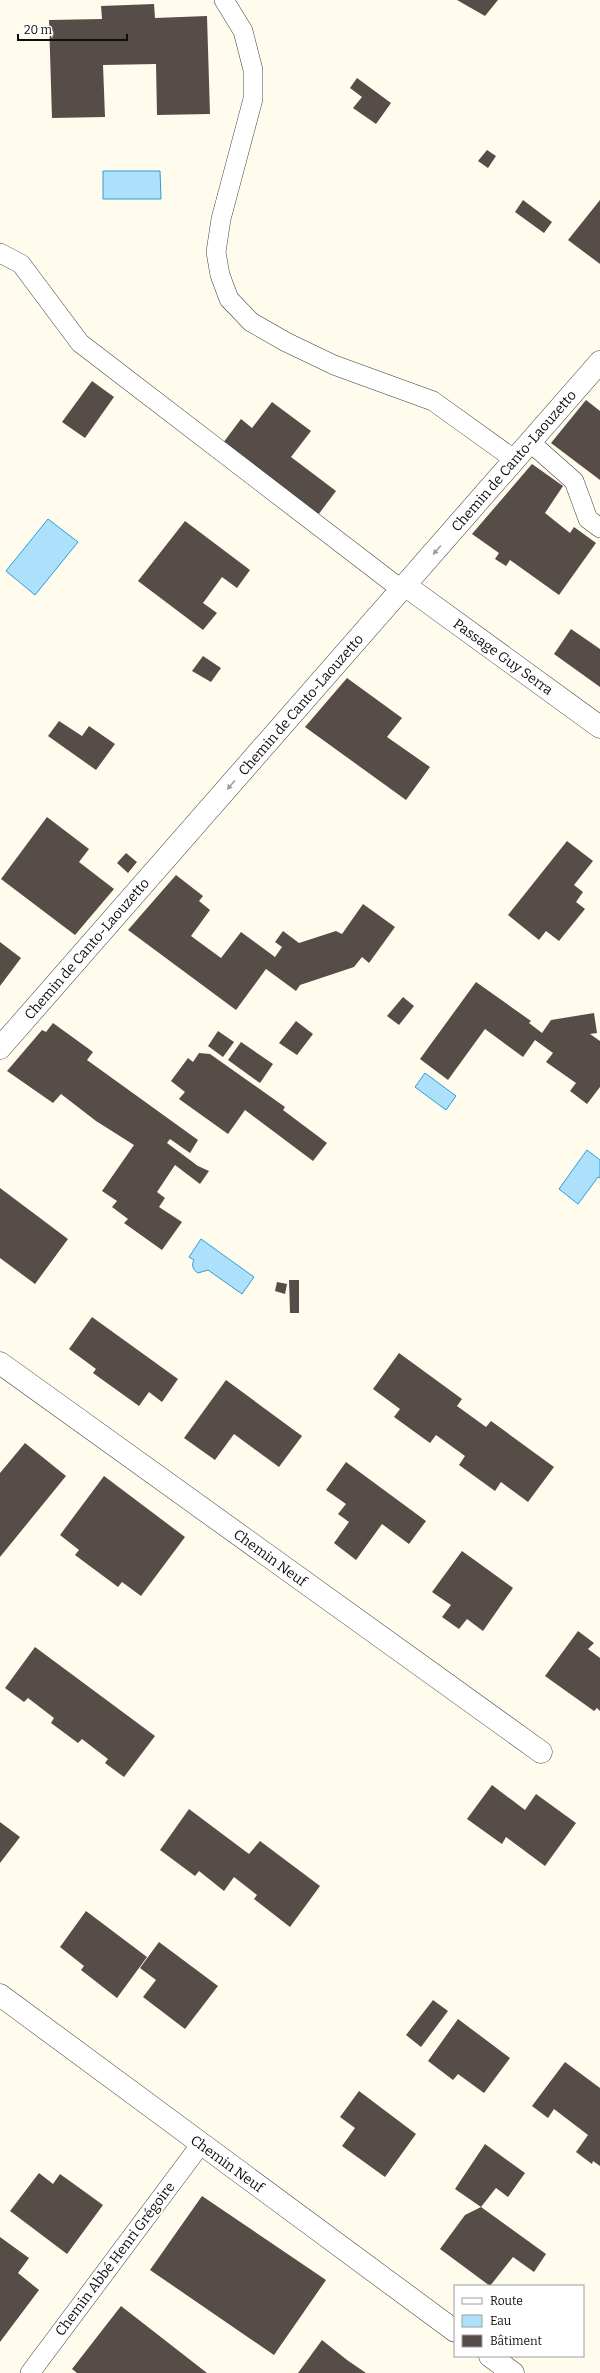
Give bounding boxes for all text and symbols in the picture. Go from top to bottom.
scale bar [18,16,127,42]
text: 20 m [24,23,53,37]
street label: Chemin de Canto-Laouzetto [448,387,580,535]
one-way arrow [432,545,441,555]
street label: Passage Guy Serra [450,615,556,699]
street label: Chemin de Canto-Laouzetto [235,631,367,779]
one-way arrow [227,779,236,790]
street label: Chemin de Canto-Laouzetto [21,875,153,1023]
street label: Chemin Neuf [230,1526,311,1591]
street label: Chemin Neuf [187,2132,268,2197]
street label: Chemin Abbé Henri Grégoire [52,2179,178,2339]
legend [454,2285,584,2357]
text: Route [490,2294,523,2308]
text: Eau [490,2314,512,2328]
text: Bâtiment [490,2334,543,2348]

